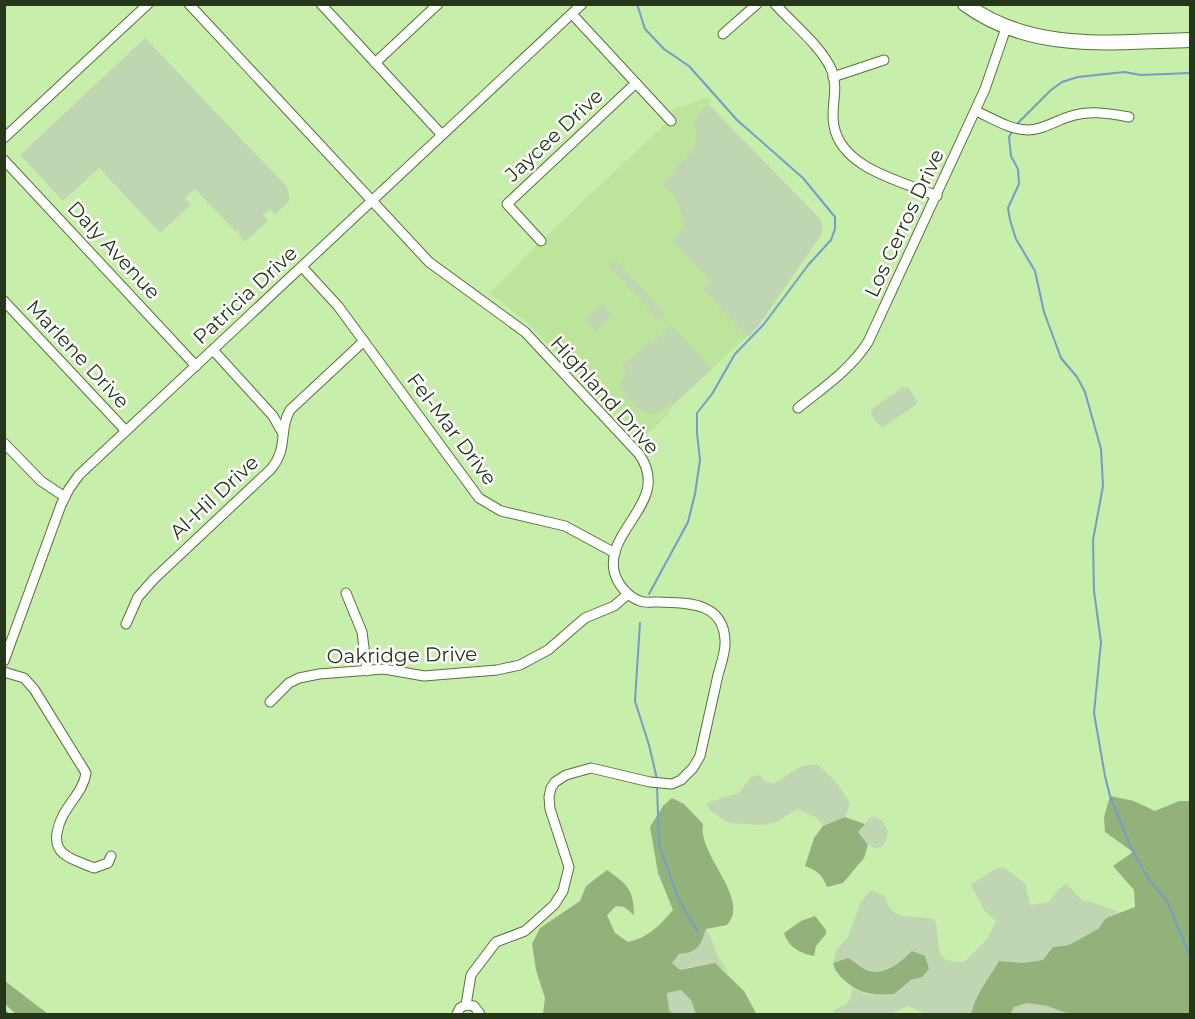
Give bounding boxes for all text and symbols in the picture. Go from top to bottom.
street label: Jaycee Drive [499,84,608,187]
street label: Los Cerros Drive [859,145,949,301]
street label: Daly Avenue [63,196,165,304]
street label: Patricia Drive [188,241,302,349]
street label: Marlene Drive [22,295,134,413]
street label: Highland Drive [546,331,664,459]
street label: Fel-Mar Drive [402,368,502,490]
street label: Al-Hil Drive [165,450,263,544]
street label: Oakridge Drive [326,642,478,668]

